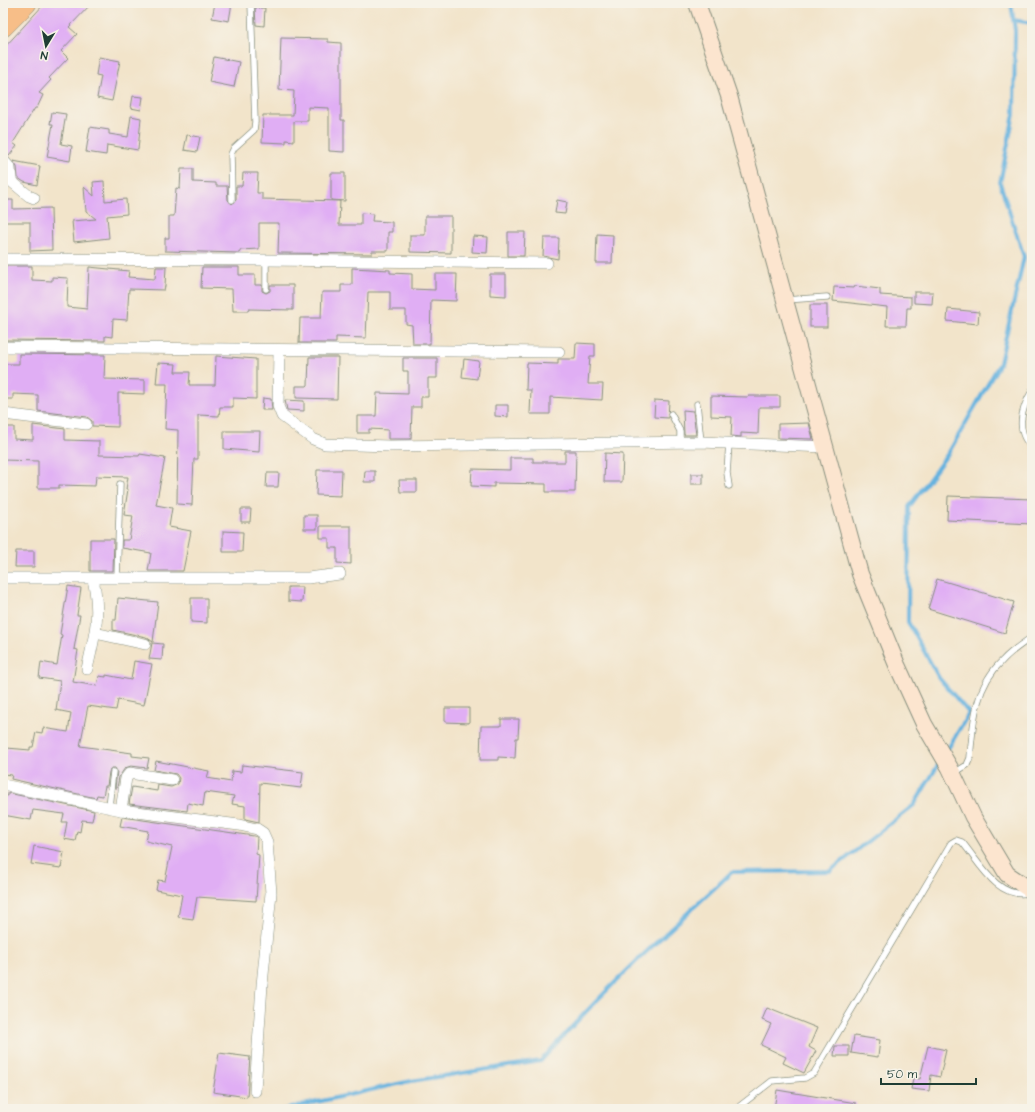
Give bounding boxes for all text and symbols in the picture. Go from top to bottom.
north arrow [26,26,66,66]
text: N [40,47,49,63]
scale bar [881,1060,976,1086]
text: 50 m [887,1066,918,1083]

